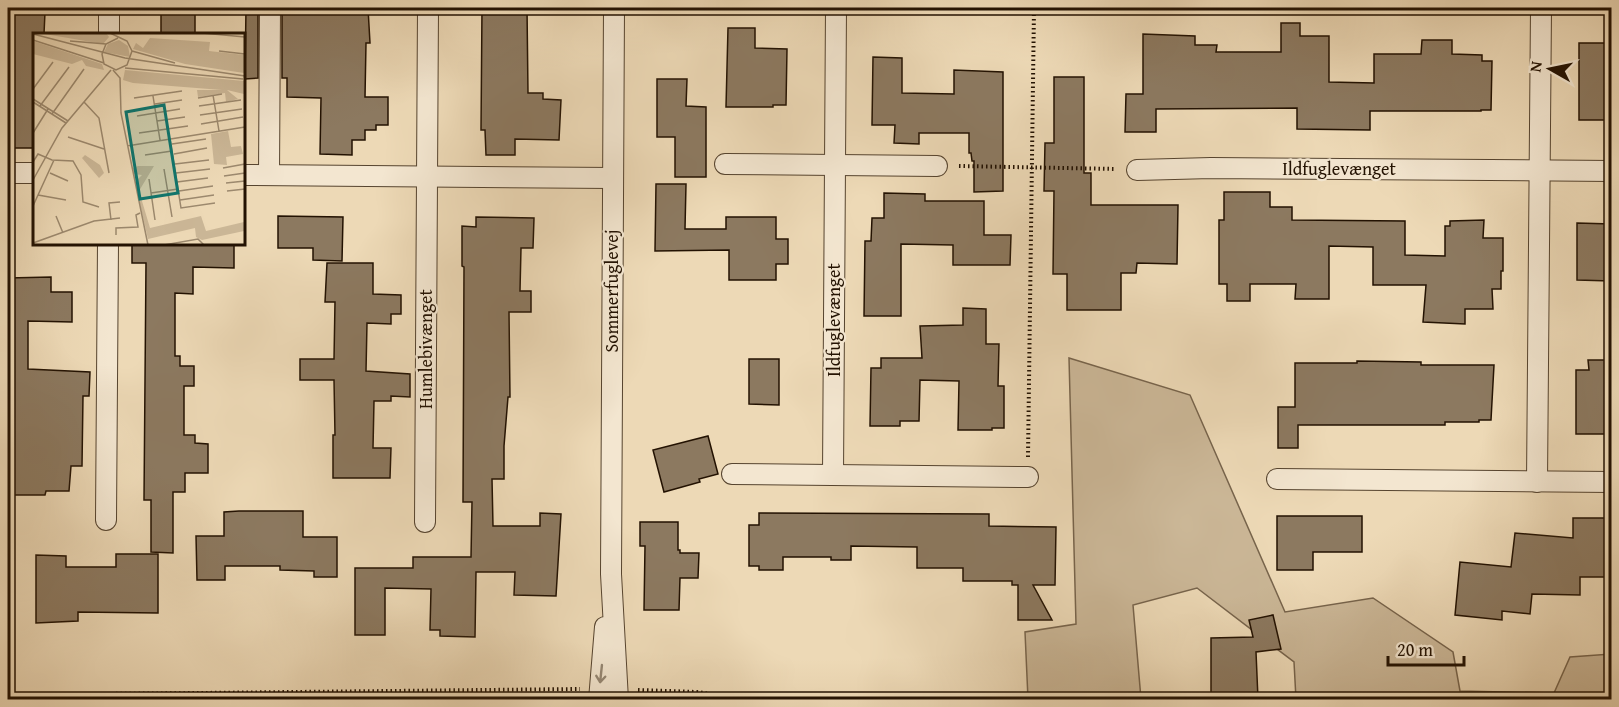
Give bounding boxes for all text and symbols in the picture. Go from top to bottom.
inset map [33,33,244,244]
north arrow [1520,39,1580,99]
text: N [1522,59,1548,74]
street label: Ildfuglevænget [1282,155,1396,182]
street label: Sommerfuglevej [598,229,625,353]
street label: Ildfuglevænget [820,263,847,377]
street label: Humlebivænget [412,288,439,409]
scale bar [1388,629,1464,667]
text: 20 m [1397,636,1433,663]
one-way arrow [595,663,606,683]

